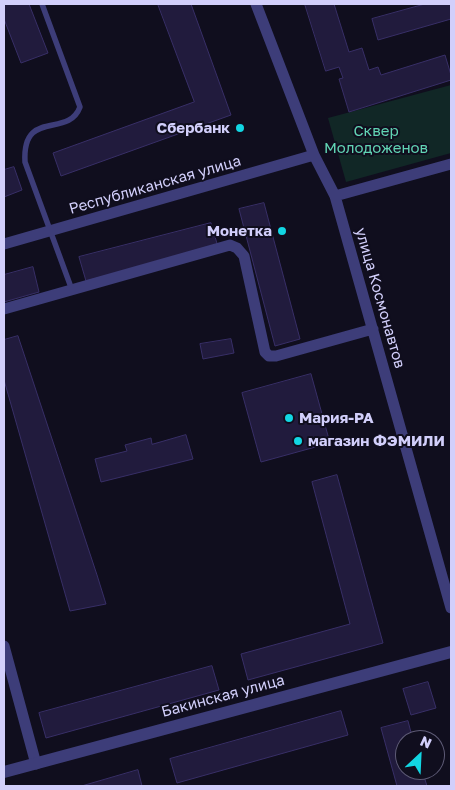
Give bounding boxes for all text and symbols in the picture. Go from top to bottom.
place label: Сбербанк [157,119,230,137]
marker: Сбербанк [234,122,246,134]
park label: Сквер Молодоженов [324,122,428,157]
street label: Республиканская улица [67,152,243,218]
place label: Монетка [207,222,272,240]
marker: Монетка [276,225,288,237]
street label: улица Космонавтов [351,226,409,370]
place label: Мария-РА [299,409,374,427]
marker: Мария-РА [283,412,295,424]
place label: магазин ФЭМИЛИ [308,432,445,450]
marker: магазин ФЭМИЛИ [292,435,304,447]
street label: Бакинская улица [159,671,287,721]
north arrow [395,730,445,780]
text: N [418,732,435,752]

